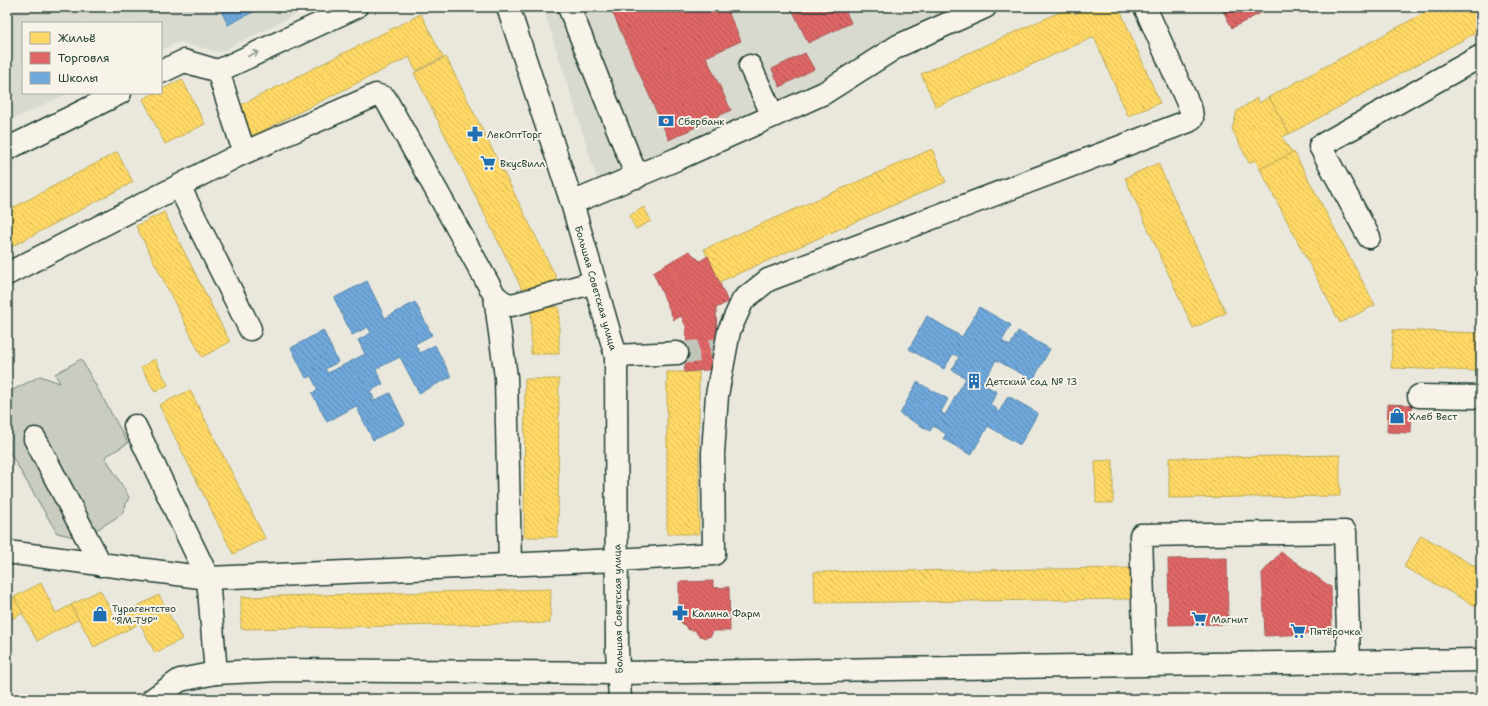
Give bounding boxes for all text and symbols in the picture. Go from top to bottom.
legend [22,22,162,94]
text: Жильё [58,30,96,46]
text: Торговля [58,50,110,66]
one-way arrow [247,50,259,57]
text: Школы [58,70,98,86]
bank icon: Сбербанк [657,112,675,130]
place label: Сбербанк [678,115,725,128]
pharmacy icon: ЛекОптТорг [466,125,484,143]
place label: ЛекОптТорг [487,128,543,141]
supermarket icon: ВкусВилл [479,154,497,172]
place label: ВкусВилл [500,157,546,170]
street label: Большая Советская улица [572,224,620,353]
building icon: Детский сад № 13 [965,372,983,390]
place label: Детский сад № 13 [986,375,1077,388]
shop icon: Хлеб Вест [1388,407,1406,425]
place label: Хлеб Вест [1409,410,1458,423]
street label: Большая Советская улица [610,543,626,674]
place label: Турагентство "ЯМ-ТУР" [112,602,176,627]
pharmacy icon: Калина Фарм [671,604,689,622]
shop icon: Турагентство "ЯМ-ТУР" [91,605,109,623]
place label: Калина Фарм [692,607,761,620]
supermarket icon: Магнит [1190,610,1208,628]
place label: Магнит [1211,613,1249,626]
supermarket icon: Пятёрочка [1289,622,1307,640]
place label: Пятёрочка [1310,625,1361,638]

